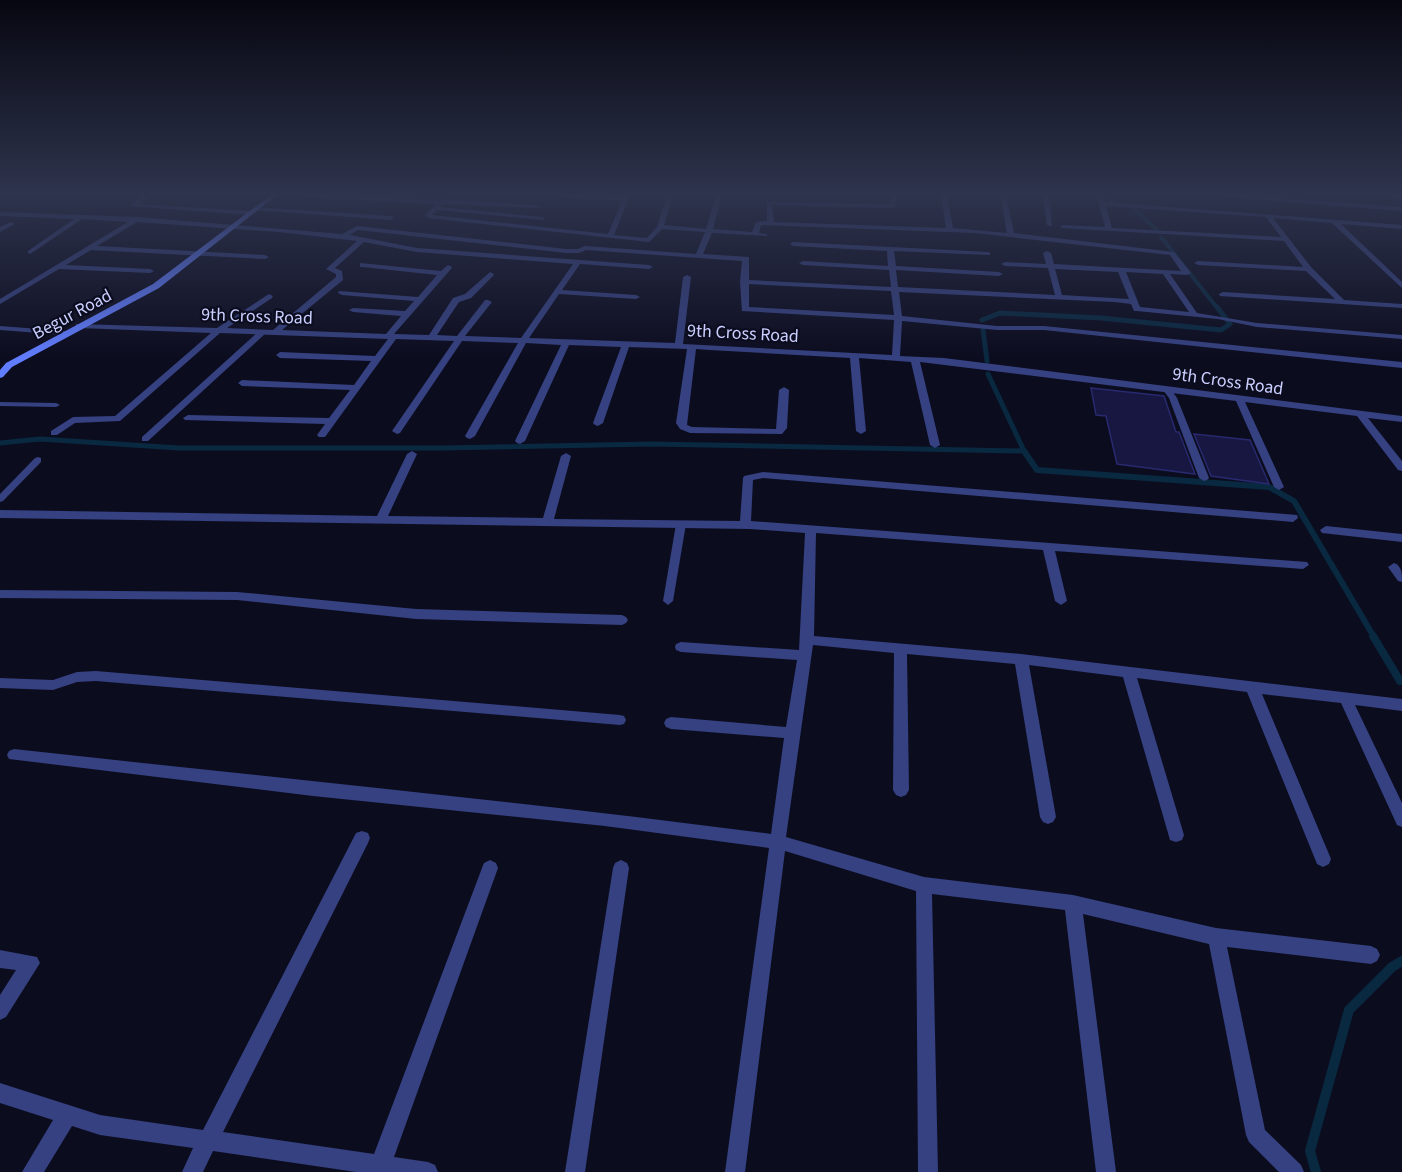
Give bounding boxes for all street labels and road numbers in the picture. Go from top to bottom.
street label: Begur Road [28,283,116,346]
street label: 9th Cross Road [201,302,313,331]
street label: 9th Cross Road [686,318,799,349]
street label: 9th Cross Road [1171,361,1285,402]

